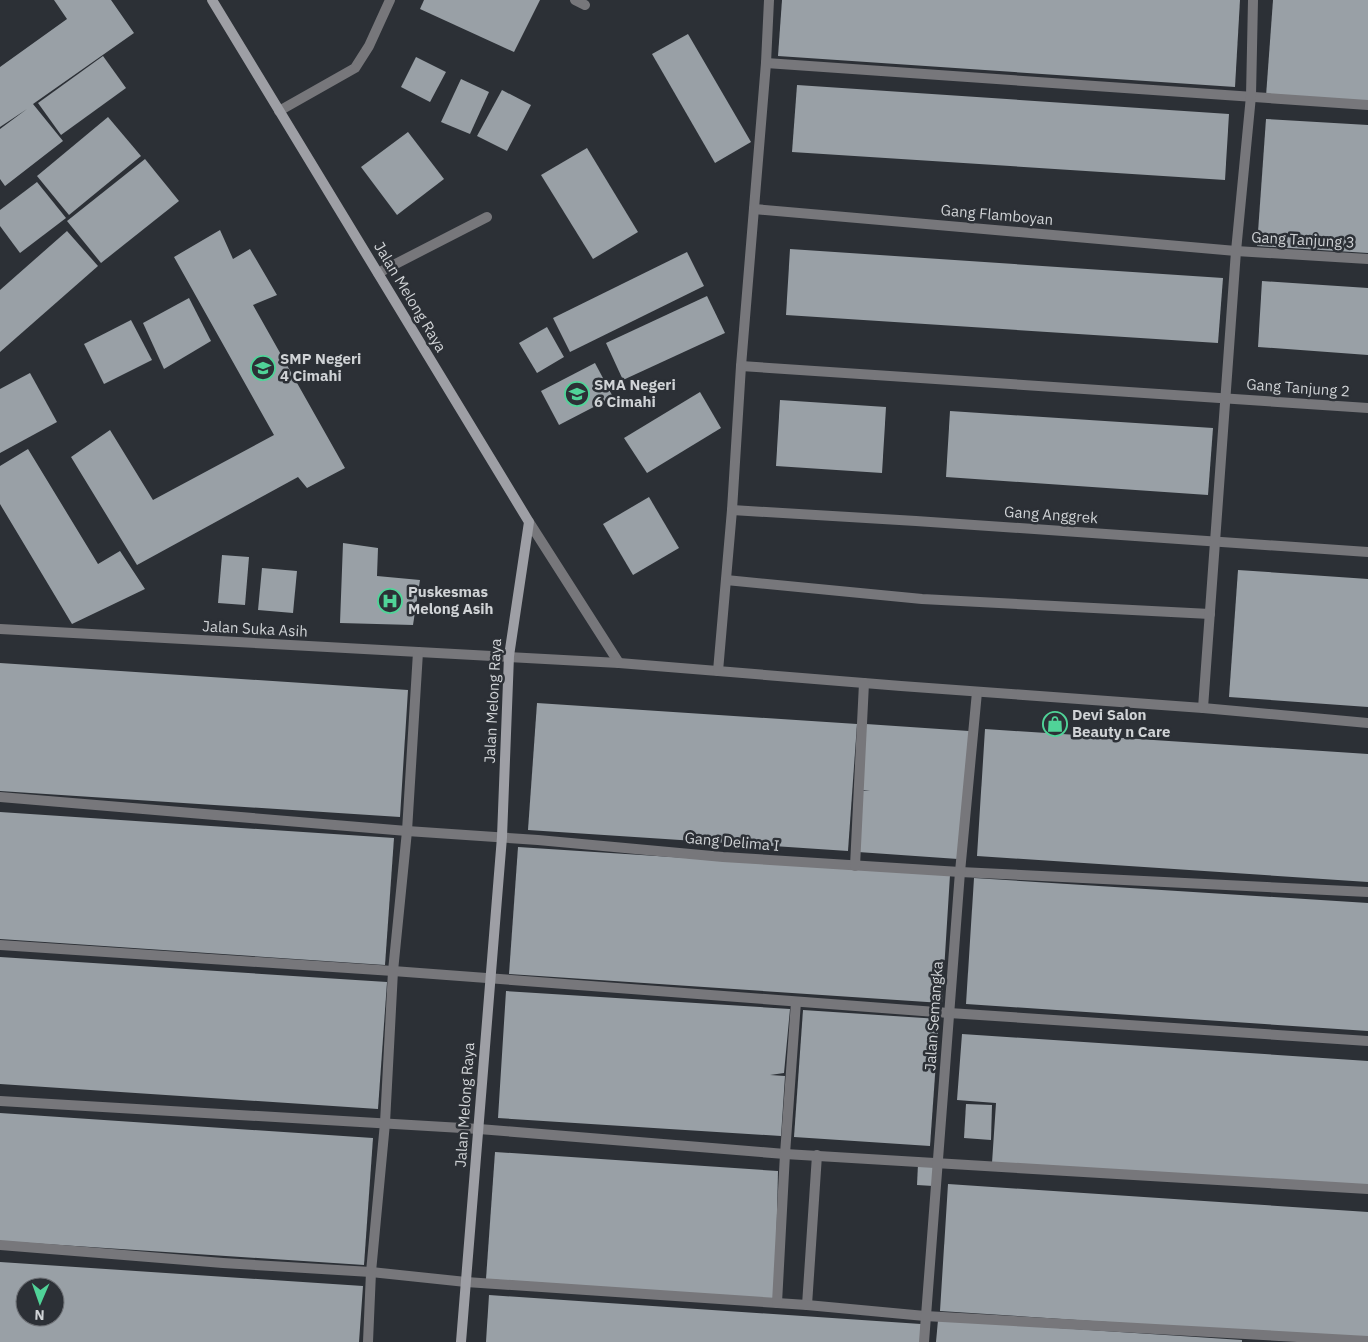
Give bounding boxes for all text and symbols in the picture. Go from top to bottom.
street label: Gang Flamboyan [940,200,1054,229]
street label: Gang Tanjung 3 [1251,227,1355,252]
street label: Jalan Melong Raya [370,238,451,355]
place label: SMP Negeri 4 Cimahi [280,349,361,385]
school or university icon: SMP Negeri 4 Cimahi [250,355,276,381]
street label: Gang Tanjung 2 [1246,374,1350,401]
place label: SMA Negeri 6 Cimahi [594,375,676,411]
school or university icon: SMA Negeri 6 Cimahi [564,381,590,407]
street label: Gang Anggrek [1003,502,1099,527]
place label: Puskesmas Melong Asih [408,582,494,618]
hospital icon: Puskesmas Melong Asih [377,588,403,614]
street label: Jalan Suka Asih [202,616,308,641]
street label: Jalan Melong Raya [480,638,505,764]
place label: Devi Salon Beauty n Care [1072,705,1170,741]
shop icon: Devi Salon Beauty n Care [1042,711,1068,737]
street label: Gang Delima I [684,828,780,855]
street label: Jalan Semangka [920,960,947,1072]
street label: Jalan Melong Raya [451,1042,478,1168]
north arrow [15,1277,65,1327]
text: N [34,1306,45,1324]

